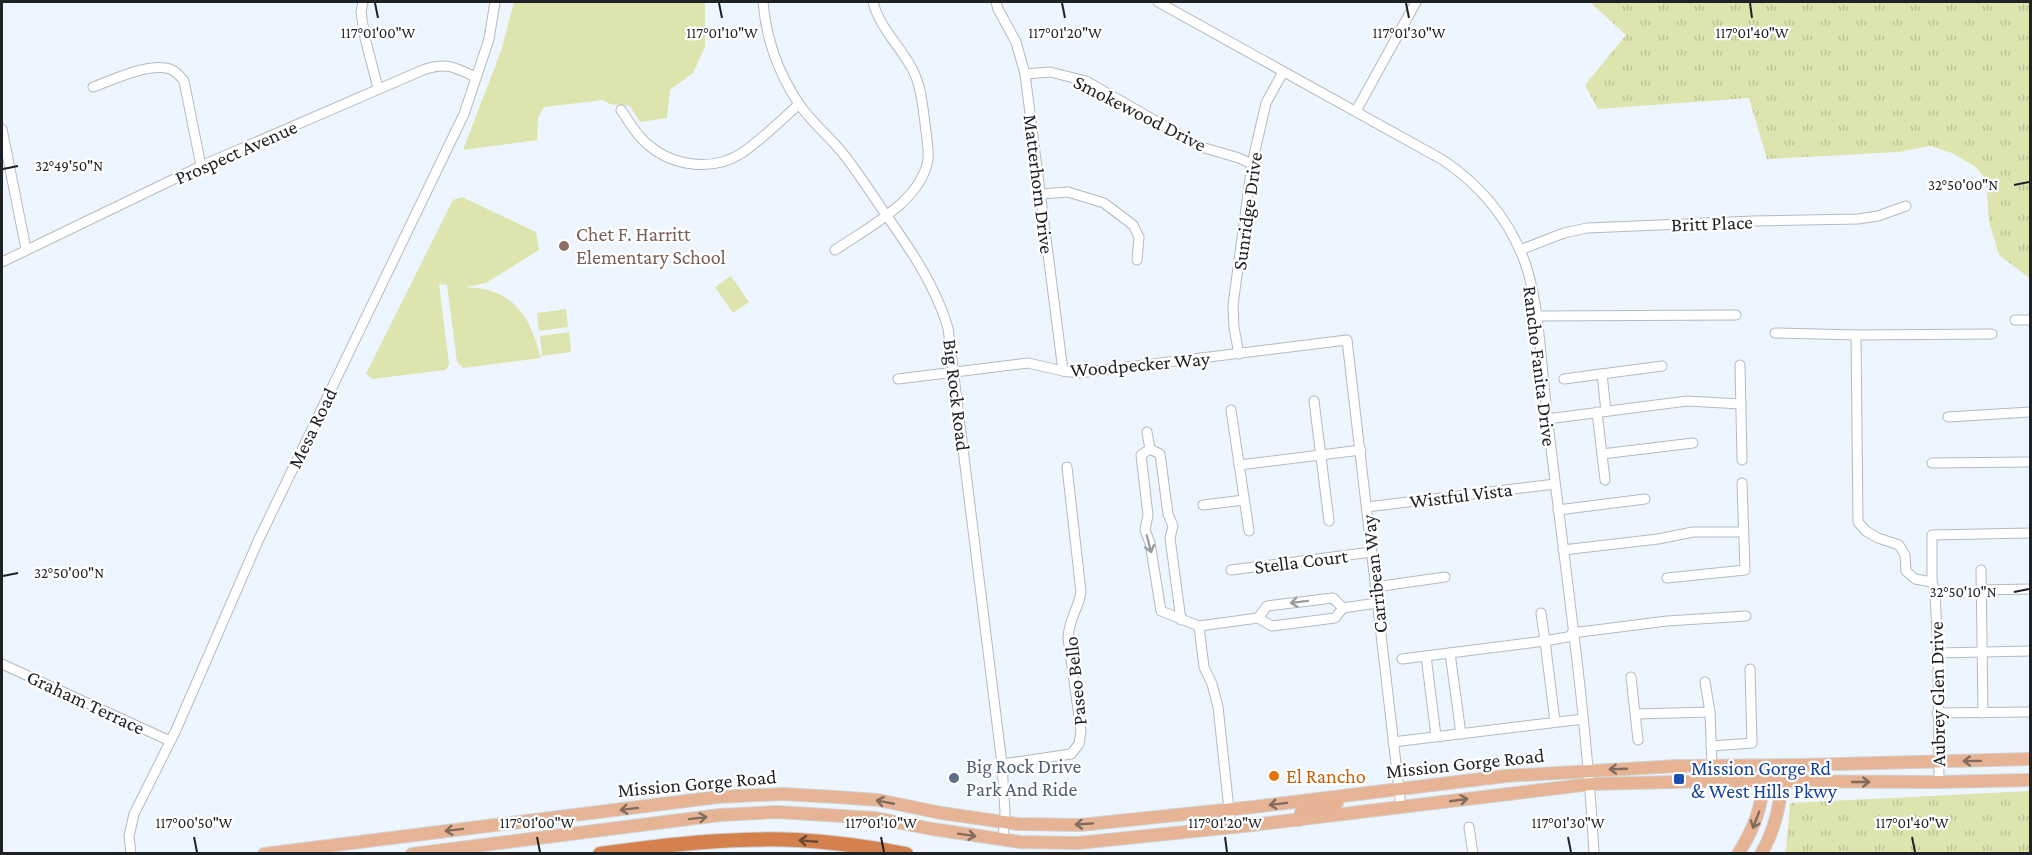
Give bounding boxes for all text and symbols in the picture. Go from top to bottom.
text: 117°01'00"W [341,25,415,41]
text: 117°01'10"W [686,25,758,41]
text: 117°01'20"W [1028,25,1102,41]
text: 117°01'30"W [1372,25,1446,41]
text: 117°01'40"W [1715,25,1789,41]
street label: Smokewood Drive [1070,70,1210,156]
street label: Matterhorn Drive [1020,113,1059,255]
street label: Prospect Avenue [172,115,301,190]
street label: Sunridge Drive [1228,150,1267,272]
text: 32°49'50"N [35,158,103,174]
text: 32°50'00"N [1928,177,1998,193]
street label: Britt Place [1671,211,1753,235]
place label: Chet F. Harritt Elementary School [576,223,726,269]
marker: Chet F. Harritt Elementary School [557,239,571,253]
street label: Rancho Fanita Drive [1519,285,1561,448]
street label: Big Rock Road [938,338,975,453]
street label: Woodpecker Way [1069,347,1212,382]
street label: Mesa Road [283,384,341,472]
street label: Wistful Vista [1408,478,1514,512]
street label: Carribean Way [1357,513,1392,634]
one-way arrow [1144,534,1155,553]
street label: Stella Court [1253,544,1349,578]
text: 32°50'00"N [34,565,104,581]
text: 32°50'10"N [1929,584,1997,600]
one-way arrow [1290,597,1310,608]
street label: Aubrey Glen Drive [1925,621,1950,767]
street label: Paseo Bello [1059,635,1091,727]
street label: Graham Terrace [24,665,149,739]
street label: Mission Gorge Road [1385,744,1546,783]
place label: Big Rock Drive Park And Ride [966,755,1082,800]
one-way arrow [1963,755,1983,767]
place label: Mission Gorge Rd & West Hills Pkwy [1691,757,1838,803]
one-way arrow [1609,763,1629,774]
street label: Mission Gorge Road [617,765,778,802]
place label: El Rancho [1286,765,1366,787]
marker: El Rancho [1267,769,1281,783]
marker: Big Rock Drive Park And Ride [947,771,961,785]
marker: Mission Gorge Rd & West Hills Pkwy [1672,772,1686,786]
one-way arrow [1850,776,1870,788]
one-way arrow [1449,794,1468,805]
one-way arrow [876,796,896,807]
one-way arrow [1269,799,1288,810]
one-way arrow [619,803,639,814]
one-way arrow [1750,810,1761,828]
one-way arrow [687,812,707,823]
text: 117°00'50"W [156,815,233,831]
text: 117°01'00"W [500,815,574,831]
text: 117°01'10"W [845,815,917,831]
text: 117°01'20"W [1188,815,1262,831]
text: 117°01'30"W [1531,815,1605,831]
text: 117°01'40"W [1875,815,1949,831]
one-way arrow [1075,819,1094,830]
one-way arrow [445,825,465,836]
one-way arrow [957,829,977,840]
one-way arrow [798,835,818,846]

